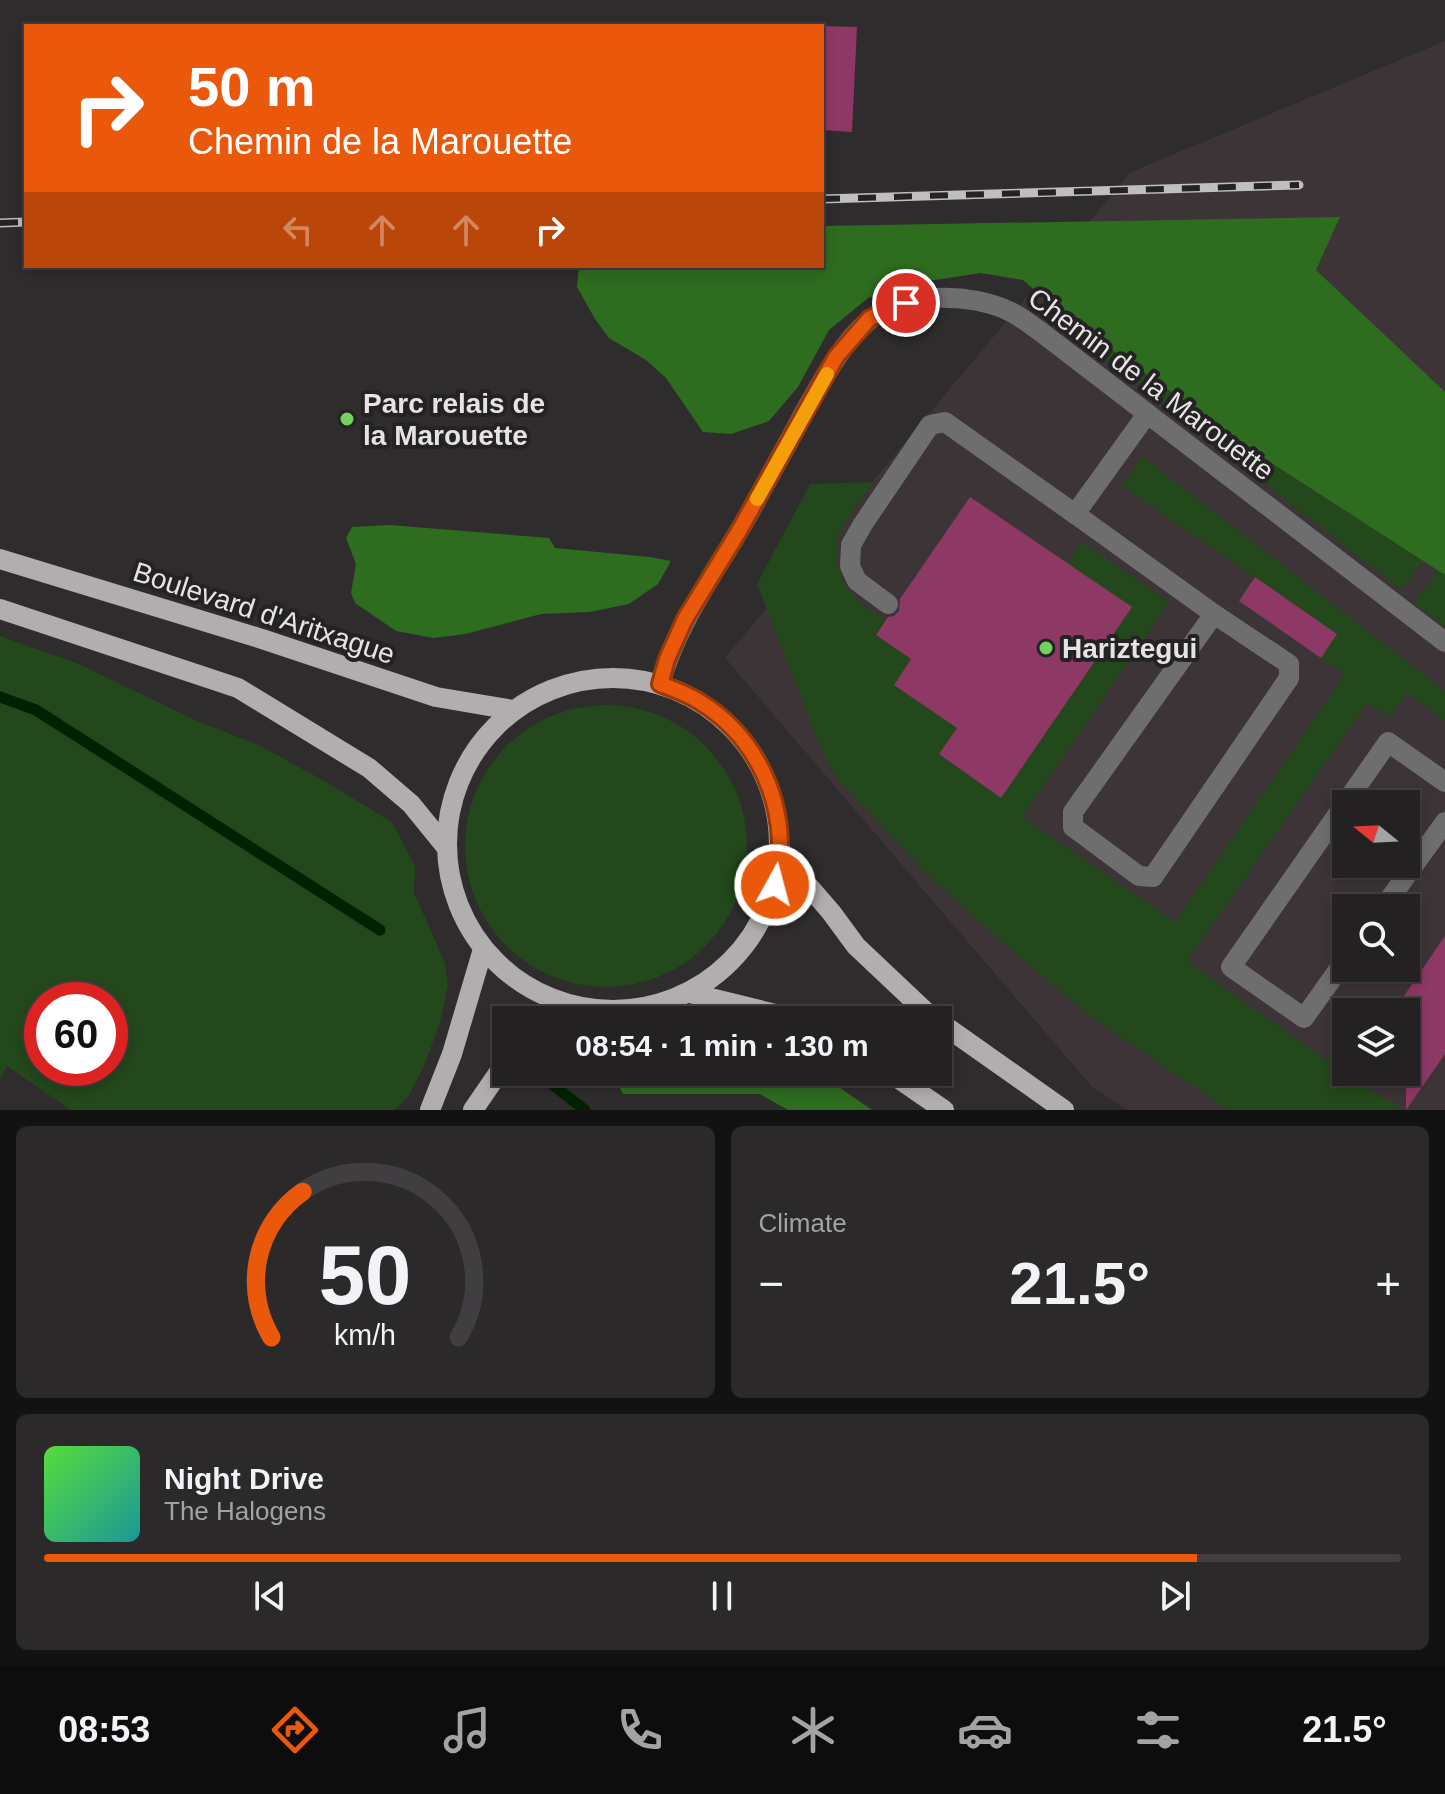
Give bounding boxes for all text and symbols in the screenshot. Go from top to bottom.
text: 50 m [188,55,316,118]
icon: right [56,56,160,160]
text: Chemin de la Marouette [188,121,572,162]
icon: left [276,208,320,252]
icon: ahead [360,208,404,252]
icon: ahead [444,208,488,252]
icon: right [528,208,572,252]
pin [872,269,940,337]
icon: arrive [884,281,928,325]
street label: Chemin de la Marouette [1022,282,1280,486]
place label: Parc relais de la Marouette [363,388,545,451]
marker: Parc relais de la Marouette [338,410,356,428]
street label: Boulevard d'Aritxague [129,556,399,670]
place label: Hariztegui [1062,633,1197,664]
marker: Hariztegui [1037,639,1055,657]
north arrow [1332,790,1420,878]
map controls [1332,790,1420,1086]
position arrow [733,843,817,927]
button: search [1332,894,1420,982]
speed limit sign: 60 [24,982,128,1086]
button: layers [1332,998,1420,1086]
text: 08:54 · 1 min · 130 m [575,1029,869,1062]
text: Climate [759,1208,847,1238]
text: 50 [319,1229,412,1322]
text: 21.5° [1009,1250,1150,1317]
text: − [759,1259,784,1308]
text: + [1375,1259,1401,1308]
text: km/h [334,1319,396,1351]
text: Night Drive [164,1462,324,1495]
text: The Halogens [164,1496,326,1526]
icon: previous [248,1574,292,1618]
icon: pause [700,1574,744,1618]
icon: next [1153,1574,1197,1618]
icon: directions [267,1702,323,1758]
icon: music [439,1702,495,1758]
icon: phone [612,1702,668,1758]
icon: climate [785,1702,841,1758]
icon: car [957,1702,1013,1758]
icon: filters [1130,1702,1186,1758]
text: 08:53 [58,1709,150,1750]
text: 21.5° [1302,1709,1387,1750]

